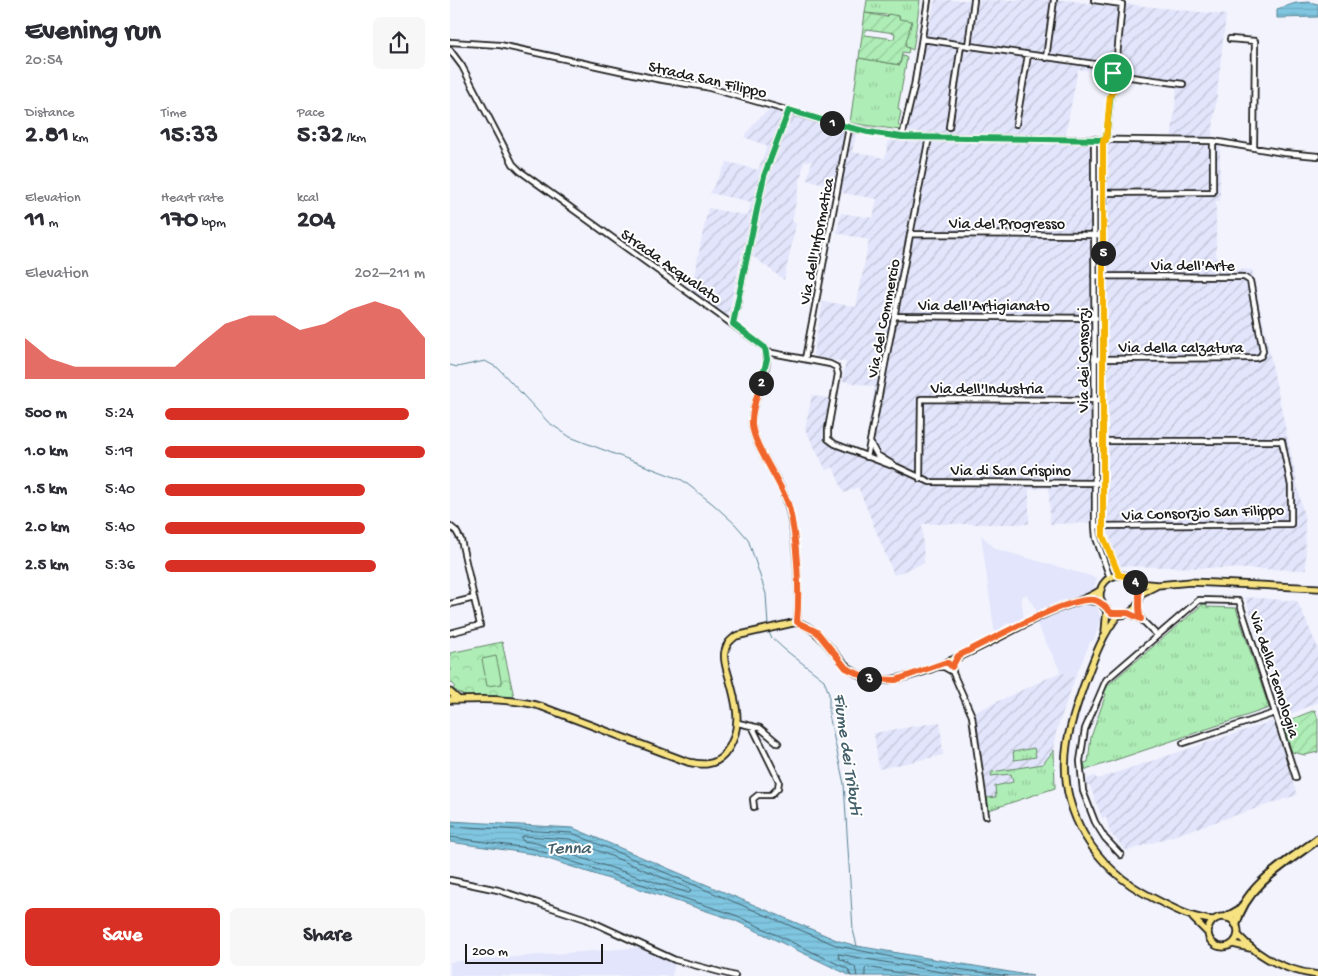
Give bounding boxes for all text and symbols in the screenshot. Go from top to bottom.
text: Evening run [25,16,161,49]
button: share [373,17,425,69]
text: 20:54 [25,52,63,71]
pin [1092,52,1134,94]
street label: Strada San Filippo [646,59,768,104]
icon: arrive [1099,59,1127,87]
text: Distance [25,105,74,122]
text: Time [161,105,187,122]
text: Pace [297,105,324,122]
pin: 1 [820,110,844,136]
text: 1 [830,115,835,132]
text: 2.81 [25,122,69,151]
text: 15:33 [161,122,218,151]
text: 5:32 [297,122,343,151]
text: km [69,130,88,147]
text: /km [343,130,366,147]
street label: Via dell'Informatica [797,176,840,308]
text: Elevation [25,190,81,207]
text: Heart rate [161,190,224,207]
text: kcal [297,190,319,207]
text: 11 [25,207,45,236]
text: 170 [161,207,198,236]
text: 204 [297,207,335,236]
text: m [45,215,58,232]
text: bpm [198,215,226,232]
street label: Via del Progresso [948,216,1065,235]
street label: Strada Acqualato [616,226,724,310]
pin: 5 [1090,240,1116,266]
text: 5 [1100,245,1107,262]
street label: Via del Commercio [864,258,906,381]
street label: Via dell'Arte [1150,258,1236,277]
text: Elevation [25,265,89,284]
text: 202–211 m [355,265,425,284]
street label: Via dell'Artigianato [917,298,1050,317]
street label: Via dei Consorzi [1076,308,1095,413]
street label: Via della calzatura [1118,340,1244,359]
pin: 2 [748,370,774,396]
text: 2 [758,375,765,392]
street label: Via dell'Industria [930,381,1044,400]
text: 500 m [25,405,67,424]
text: 5:24 [105,405,134,424]
text: 1.0 km [25,443,68,462]
text: 5:19 [105,443,133,462]
street label: Via di San Crispino [950,463,1071,482]
text: 1.5 km [25,481,67,500]
text: 5:40 [105,481,135,500]
street label: Via Consorzio San Filippo [1121,502,1285,527]
text: 2.0 km [25,519,69,538]
text: 5:40 [105,519,135,538]
text: 2.5 km [25,557,69,576]
text: 5:36 [105,557,135,576]
pin: 4 [1122,570,1148,594]
text: 4 [1132,574,1139,591]
street label: Via della Tecnologia [1243,609,1302,742]
pin: 3 [856,666,882,692]
text: 3 [866,671,873,688]
water label: Fiume dei Tributi [828,692,866,818]
water label: Tenna [547,839,592,860]
button: Save [25,908,220,966]
button: Share [230,908,425,966]
scale bar [465,941,602,964]
text: 200 m [472,944,508,961]

